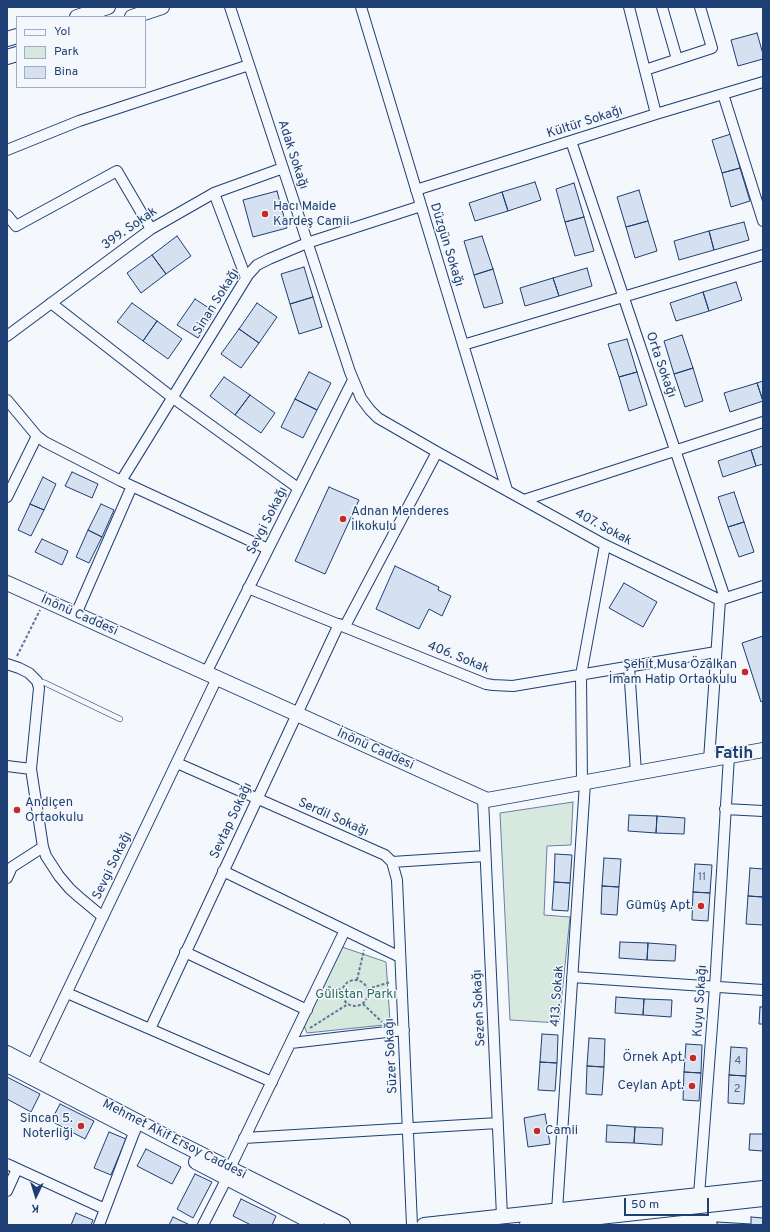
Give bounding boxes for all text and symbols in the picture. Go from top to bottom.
legend [16,16,146,88]
text: Yol [54,24,70,40]
text: Park [54,44,79,60]
text: Bina [54,64,78,80]
street label: Kültür Sokağı [545,103,625,143]
street label: Adak Sokağı [273,118,311,192]
place label: Hacı Maide Kardeş Camii [273,199,349,230]
street label: Düzgün Sokağı [426,201,466,289]
street label: 399. Sokak [99,204,161,254]
marker: Hacı Maide Kardeş Camii [260,209,270,219]
street label: Sinan Sokağı [191,266,243,338]
street label: Orta Sokağı [641,330,679,400]
street label: Sevgi Sokağı [244,485,292,557]
place label: Adnan Menderes İlkokulu [351,504,449,535]
street label: 407. Sokak [572,506,634,550]
marker: Adnan Menderes İlkokulu [338,514,348,524]
street label: İnönü Caddesi [38,592,120,640]
street label: 406. Sokak [425,639,491,677]
place label: Şehit Musa Özalkan İmam Hatip Ortaokulu [609,657,737,688]
marker: Şehit Musa Özalkan İmam Hatip Ortaokulu [740,667,750,677]
street label: İnönü Caddesi [334,726,416,774]
district label: Fatih [715,745,753,765]
street label: Sevtap Sokağı [208,780,256,862]
place label: Andiçen Ortaokulu [25,795,84,826]
street label: Serdil Sokağı [295,796,371,840]
marker: Andiçen Ortaokulu [12,805,22,815]
street label: Sevgi Sokağı [90,829,136,903]
house number: 11 [698,871,706,885]
place label: Gümüş Apt. [626,898,693,914]
marker: Gümüş Apt. [696,901,706,911]
street label: Kuyu Sokağı [691,964,711,1038]
street label: 413. Sokak [548,965,568,1027]
street label: Sezen Sokağı [470,969,490,1047]
park label: Gülistan Parkı [315,987,397,1003]
street label: Süzer Sokağı [382,1018,402,1094]
place label: Örnek Apt. [622,1050,685,1066]
marker: Örnek Apt. [688,1053,698,1063]
house number: 4 [735,1055,741,1069]
place label: Ceylan Apt. [618,1078,684,1094]
marker: Ceylan Apt. [687,1081,697,1091]
house number: 2 [734,1083,740,1097]
street label: Mehmet Akif Ersoy Caddesi [99,1097,249,1183]
place label: Sincan 5. Noterliği [20,1111,73,1142]
marker: Sincan 5. Noterliği [76,1121,86,1131]
place label: Camii [545,1123,578,1139]
marker: Camii [532,1126,542,1136]
north arrow [16,1176,56,1216]
scale bar [626,1190,711,1216]
text: 50 m [631,1197,659,1213]
text: K [31,1201,40,1215]

